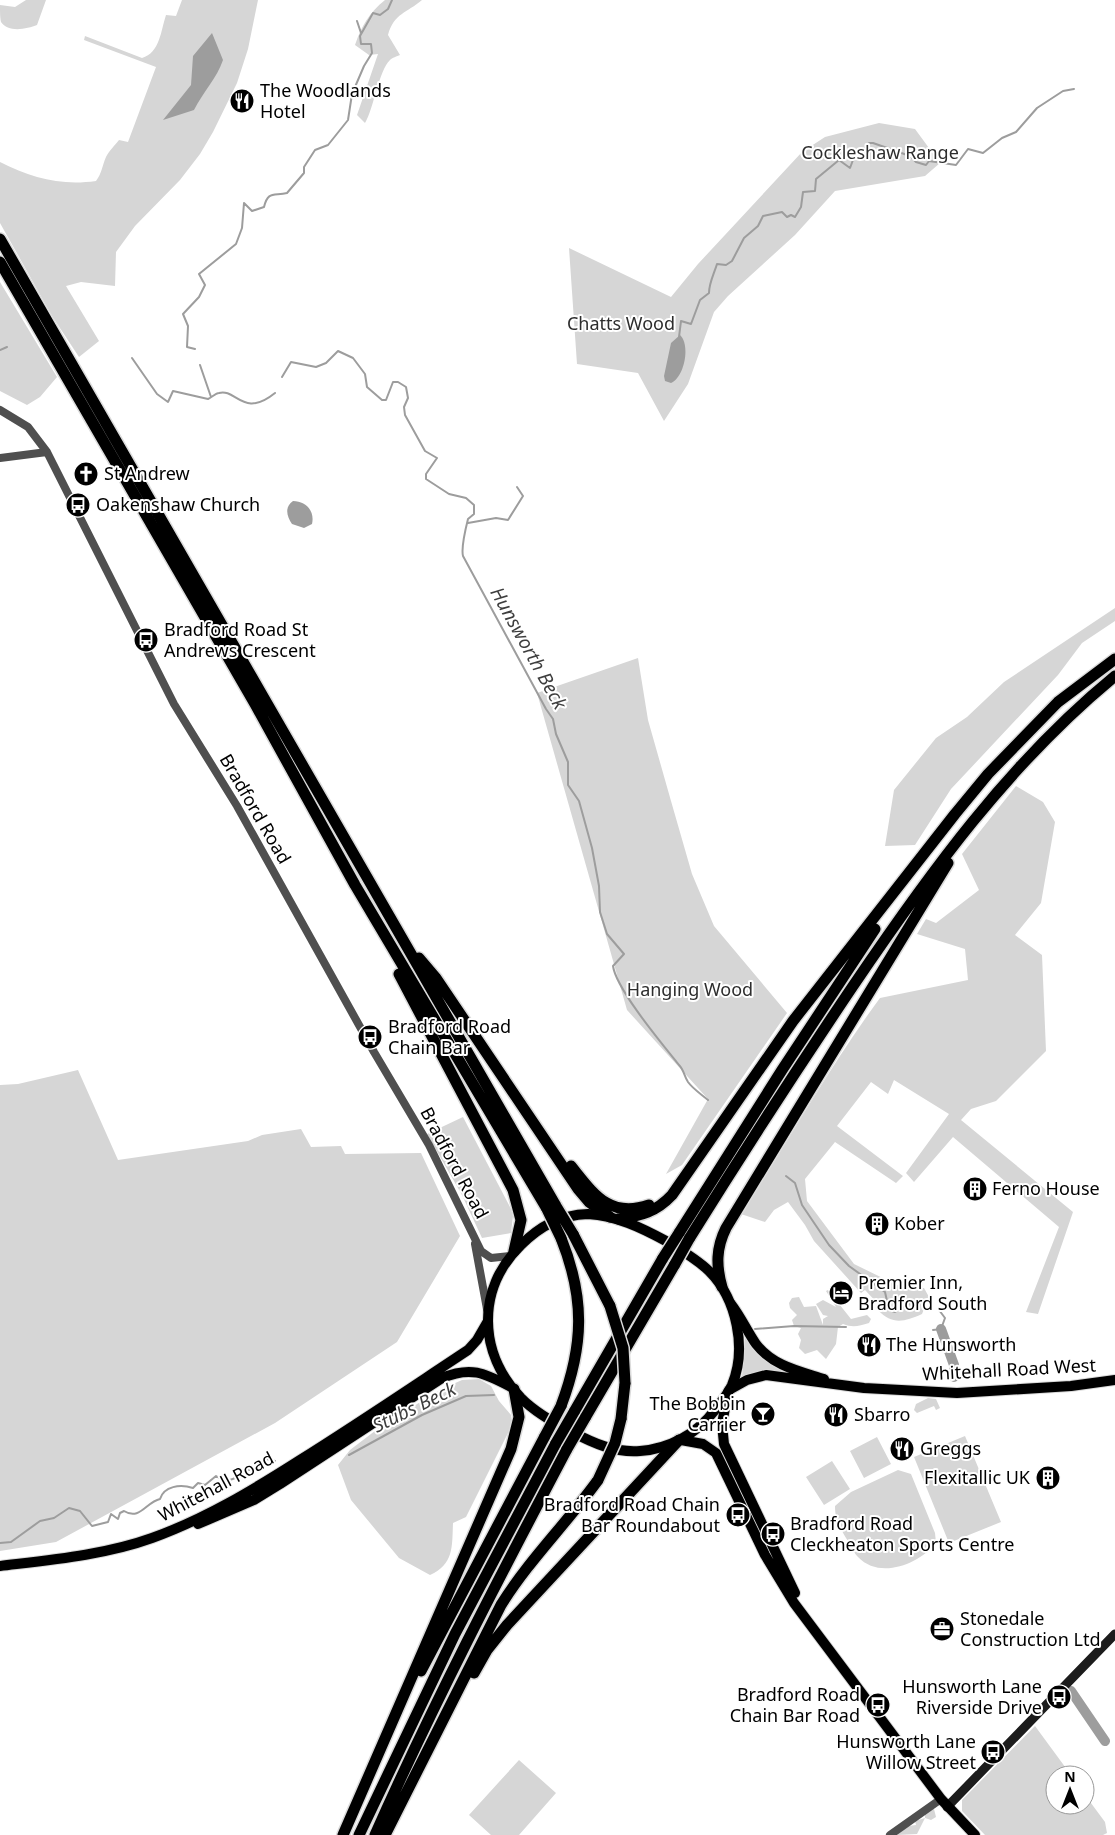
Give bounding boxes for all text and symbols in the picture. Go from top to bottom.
place label: The Woodlands Hotel [260,78,391,123]
restaurant icon: The Woodlands Hotel [229,88,255,114]
park label: Cockleshaw Range [801,140,959,164]
park label: Chatts Wood [567,311,675,335]
church icon: St Andrew [73,461,99,487]
place label: St Andrew [104,461,190,485]
bus stop icon: Oakenshaw Church [65,492,91,518]
place label: Oakenshaw Church [96,492,260,516]
water label: Hunsworth Beck [485,582,574,714]
place label: Bradford Road St Andrews Crescent [164,617,316,662]
bus stop icon: Bradford Road St Andrews Crescent [133,627,159,653]
street label: Bradford Road [215,749,297,868]
park label: Hanging Wood [627,977,753,1001]
place label: Bradford Road Chain Bar [388,1014,511,1059]
bus stop icon: Bradford Road Chain Bar [357,1024,383,1050]
street label: Bradford Road [415,1103,494,1223]
building icon: Ferno House [962,1176,988,1202]
place label: Ferno House [992,1176,1100,1200]
building icon: Kober [864,1211,890,1237]
place label: Kober [894,1211,945,1235]
place label: Premier Inn, Bradford South [858,1270,987,1315]
hotel icon: Premier Inn, Bradford South [828,1280,854,1306]
restaurant icon: The Hunsworth [856,1332,882,1358]
place label: The Hunsworth [886,1332,1016,1356]
street label: Whitehall Road West [921,1352,1097,1386]
water label: Stubs Beck [368,1375,461,1438]
place label: The Bobbin Carrier [650,1391,747,1436]
bar icon: The Bobbin Carrier [750,1401,776,1427]
restaurant icon: Sbarro [823,1402,849,1428]
place label: Sbarro [854,1402,910,1426]
restaurant icon: Greggs [889,1436,915,1462]
place label: Greggs [920,1436,981,1460]
street label: Whitehall Road [154,1446,278,1527]
place label: Flexitallic UK [924,1465,1031,1489]
building icon: Flexitallic UK [1035,1465,1061,1491]
place label: Bradford Road Chain Bar Roundabout [544,1492,720,1537]
bus stop icon: Bradford Road Chain Bar Roundabout [725,1502,751,1528]
place label: Bradford Road Cleckheaton Sports Centre [790,1511,1014,1556]
bus stop icon: Bradford Road Cleckheaton Sports Centre [760,1521,786,1547]
place label: Stonedale Construction Ltd [960,1606,1101,1651]
office icon: Stonedale Construction Ltd [929,1616,955,1642]
place label: Hunsworth Lane Riverside Drive [902,1674,1042,1719]
place label: Bradford Road Chain Bar Road [730,1682,860,1727]
bus stop icon: Hunsworth Lane Riverside Drive [1046,1684,1072,1710]
bus stop icon: Bradford Road Chain Bar Road [865,1692,891,1718]
place label: Hunsworth Lane Willow Street [836,1729,976,1774]
bus stop icon: Hunsworth Lane Willow Street [980,1739,1006,1765]
north arrow [1045,1765,1095,1815]
text: N [1064,1767,1076,1786]

